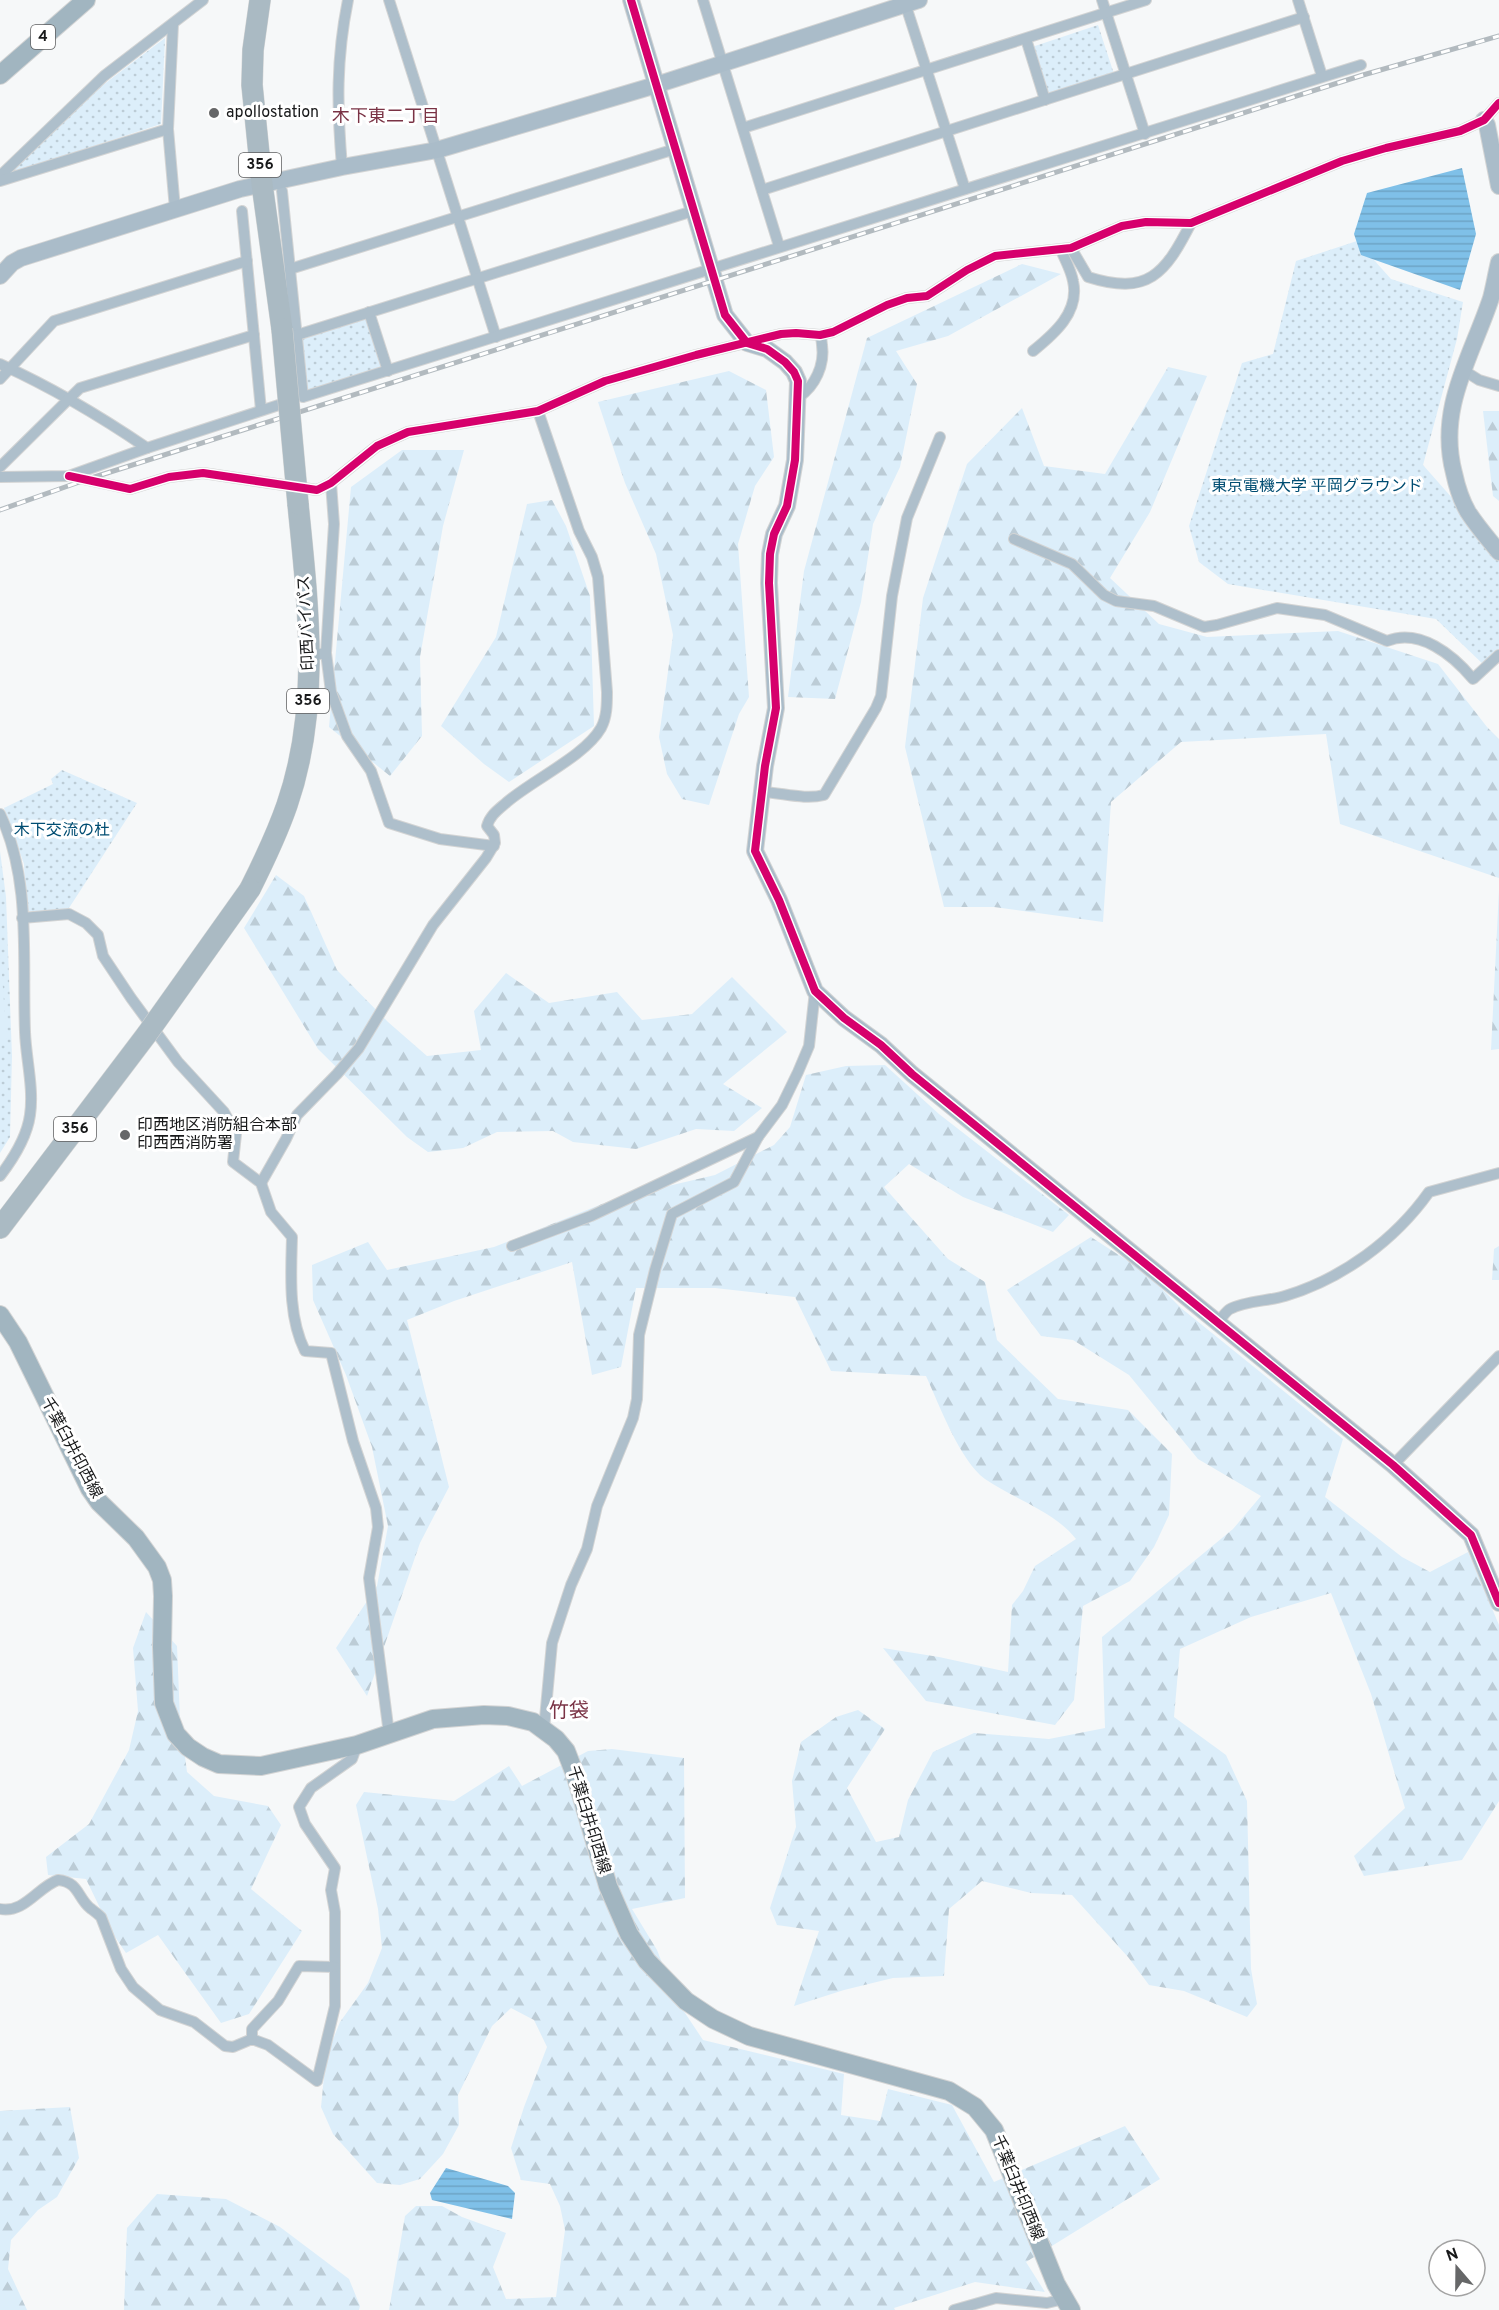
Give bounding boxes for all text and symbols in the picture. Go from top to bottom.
road number: 4 [31,25,55,49]
place label: apollostation [226,103,319,123]
marker: apollostation [207,106,221,120]
district label: 木下東二丁目 [332,106,440,129]
road number: 356 [239,153,281,177]
park label: 東京電機大学 平岡グラウンド [1211,477,1423,497]
street label: 印西バイパス [295,575,319,671]
road number: 356 [287,689,329,713]
park label: 木下交流の杜 [14,821,110,841]
place label: 印西地区消防組合本部 印西西消防署 [137,1116,297,1154]
road number: 356 [54,1117,96,1141]
marker: 印西地区消防組合本部 印西西消防署 [118,1128,132,1142]
street label: 千葉臼井印西線 [36,1394,106,1502]
district label: 竹袋 [549,1699,589,1725]
street label: 千葉臼井印西線 [562,1764,614,1876]
street label: 千葉臼井印西線 [987,2132,1047,2244]
north arrow [1427,2238,1487,2298]
text: N [1444,2244,1461,2267]

